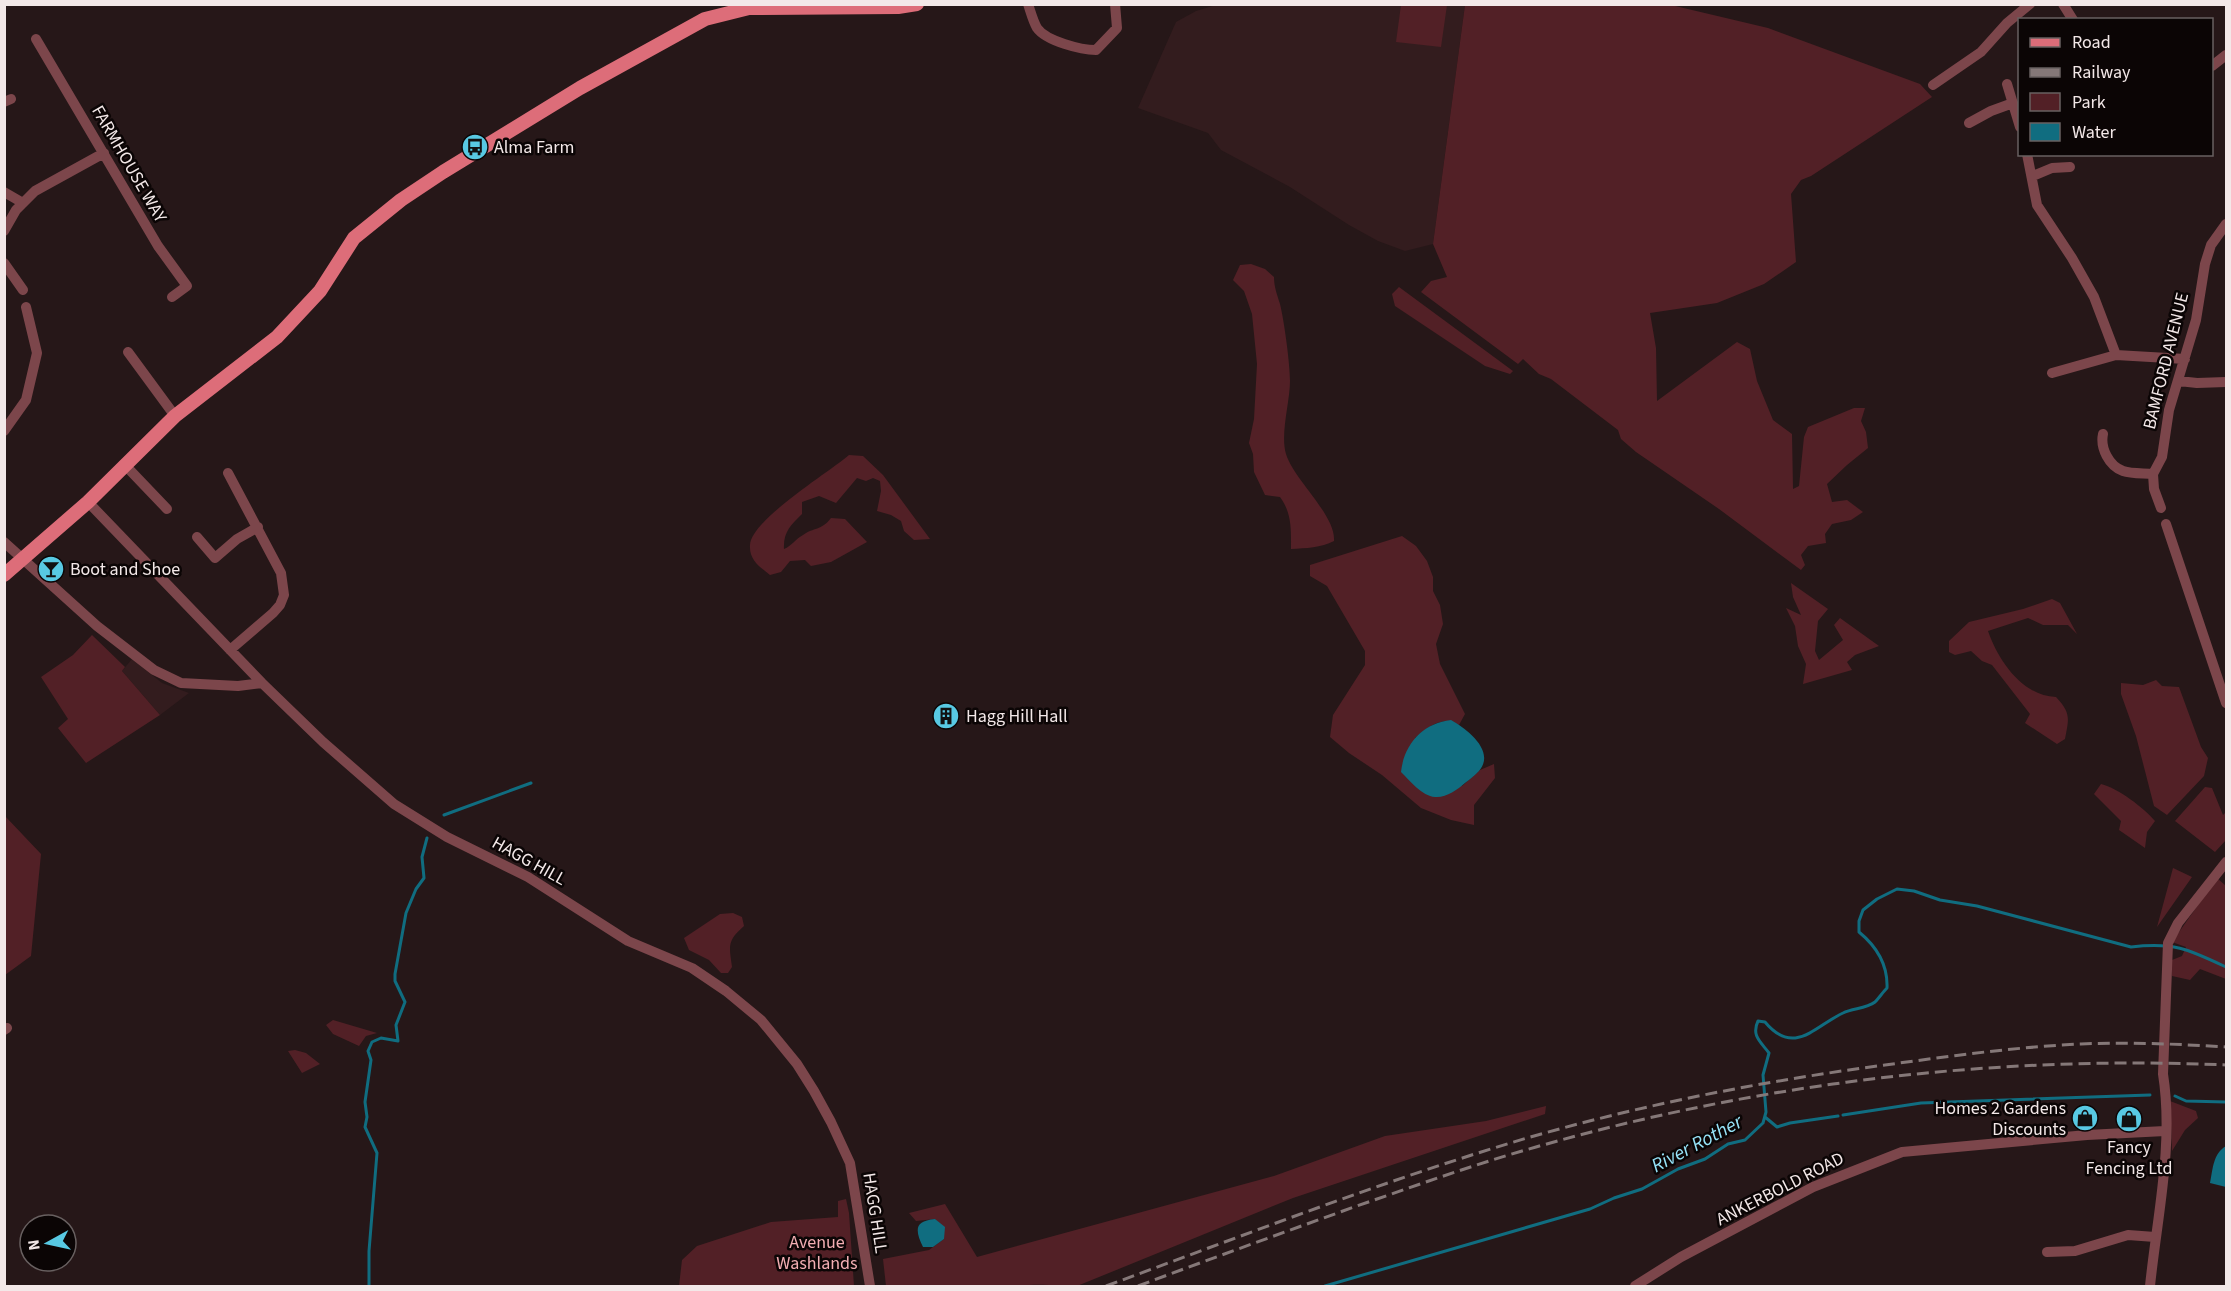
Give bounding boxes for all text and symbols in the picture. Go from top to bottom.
legend [2018,18,2213,156]
text: Road [2072,30,2111,55]
text: Railway [2072,60,2131,85]
text: Park [2072,90,2106,115]
street label: FARMHOUSE WAY [85,101,173,228]
text: Water [2072,120,2116,145]
bus stop icon: Alma Farm [460,132,490,162]
place label: Alma Farm [494,135,574,160]
street label: BAMFORD AVENUE [2137,290,2195,432]
bar icon: Boot and Shoe [36,554,66,584]
place label: Boot and Shoe [70,557,180,582]
building icon: Hagg Hill Hall [931,701,961,731]
place label: Hagg Hill Hall [966,704,1067,729]
street label: HAGG HILL [487,830,571,892]
place label: Homes 2 Gardens Discounts [1934,1096,2066,1142]
shop icon: Homes 2 Gardens Discounts [2070,1103,2100,1133]
shop icon: Fancy Fencing Ltd [2114,1104,2144,1134]
water label: River Rother [1646,1108,1749,1180]
place label: Fancy Fencing Ltd [2086,1135,2172,1181]
street label: ANKERBOLD ROAD [1712,1146,1848,1232]
street label: HAGG HILL [856,1171,894,1255]
north arrow [18,1213,78,1273]
park label: Avenue Washlands [776,1230,858,1276]
text: N [23,1238,46,1252]

